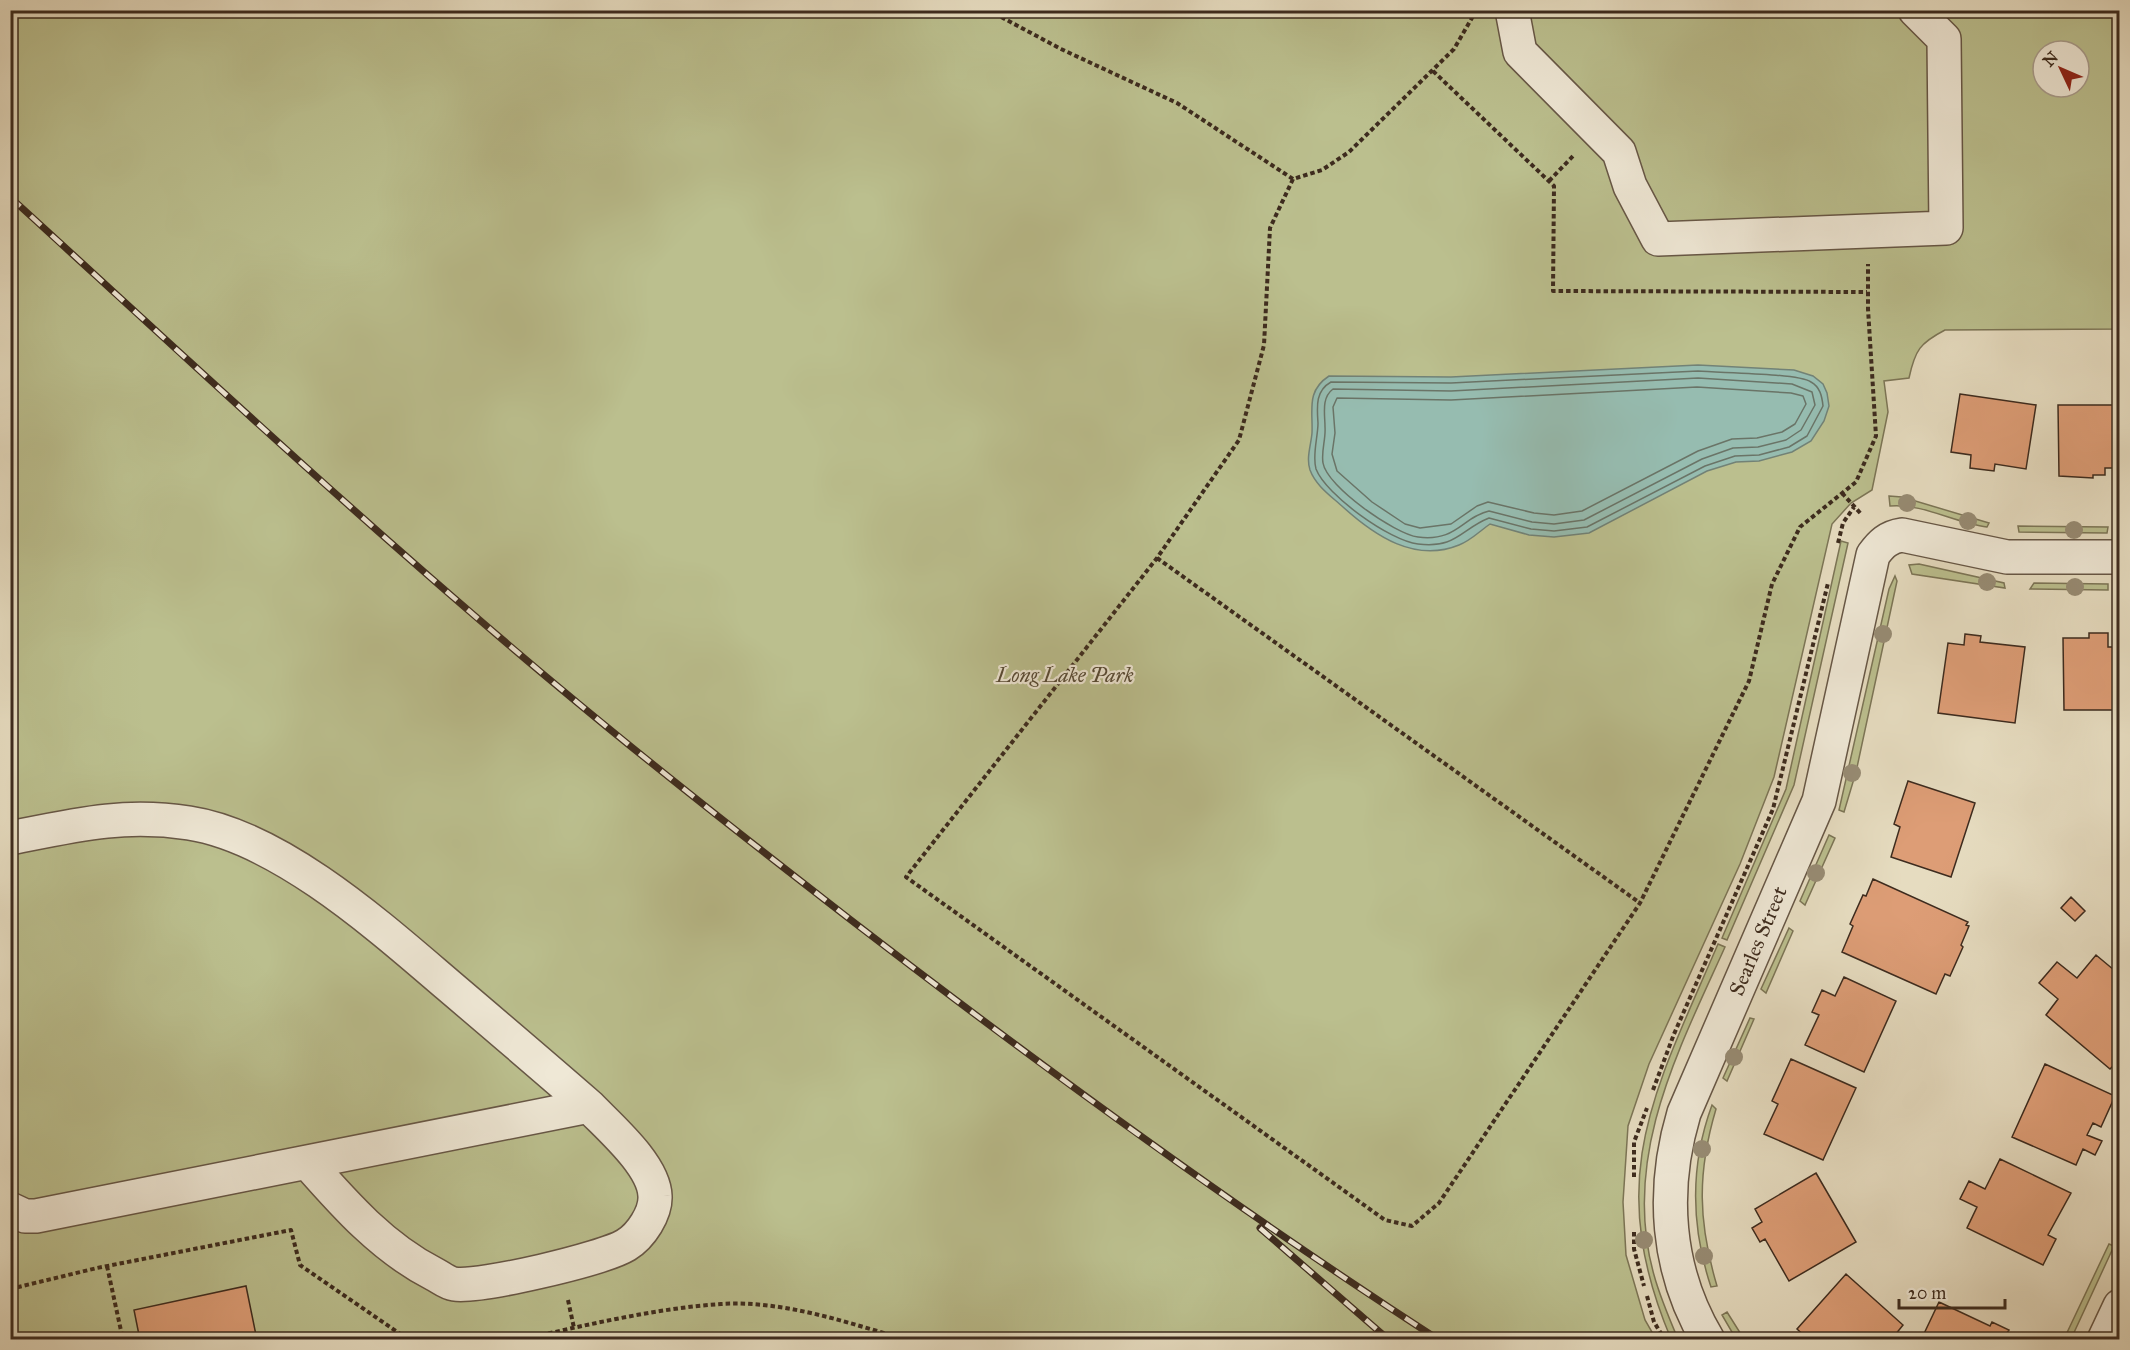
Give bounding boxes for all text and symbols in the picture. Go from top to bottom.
north arrow [2031,39,2091,99]
text: N [2039,47,2062,70]
park label: Long Lake Park [995,662,1134,688]
street label: Searles Street [1723,882,1793,1000]
scale bar [1899,1272,2006,1310]
text: 20 m [1908,1282,1946,1304]

